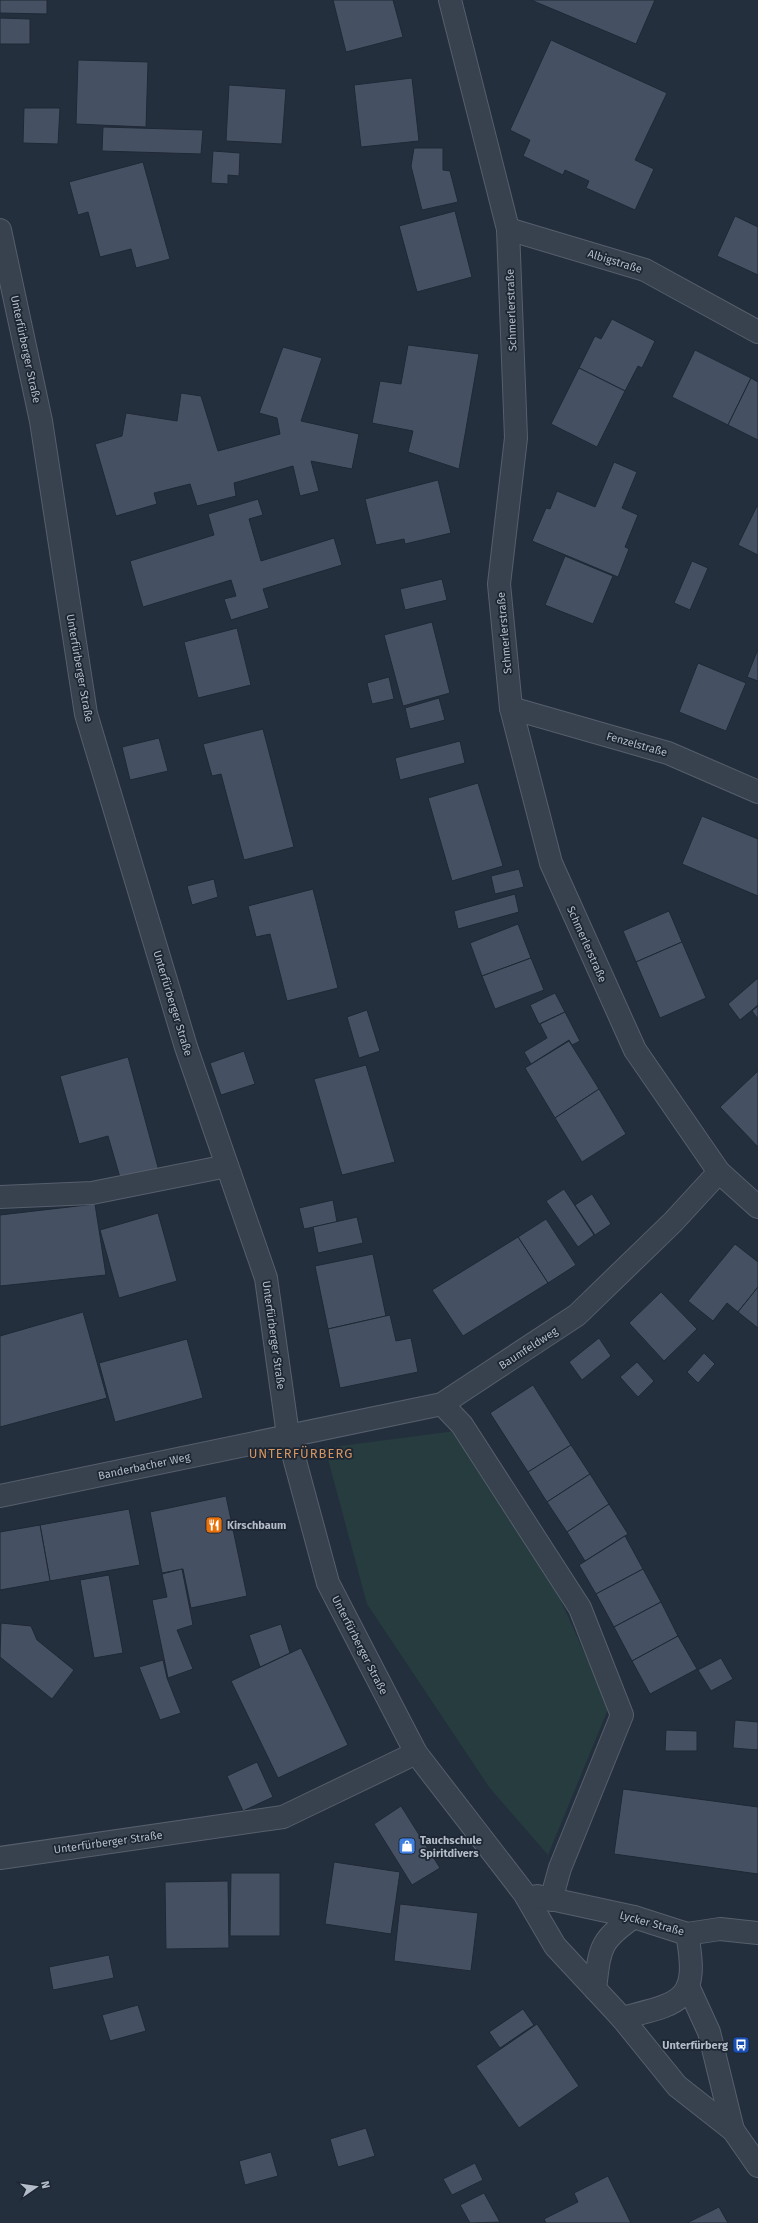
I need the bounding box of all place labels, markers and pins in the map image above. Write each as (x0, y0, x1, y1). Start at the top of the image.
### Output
restaurant icon: Kirschbaum (204, 1515, 224, 1535)
place label: Kirschbaum (227, 1519, 286, 1532)
place label: Tauchschule Spiritdivers (420, 1834, 482, 1860)
shop icon: Tauchschule Spiritdivers (397, 1836, 417, 1856)
bus stop icon: Unterfürberg (731, 2035, 751, 2055)
place label: Unterfürberg (662, 2039, 729, 2052)

